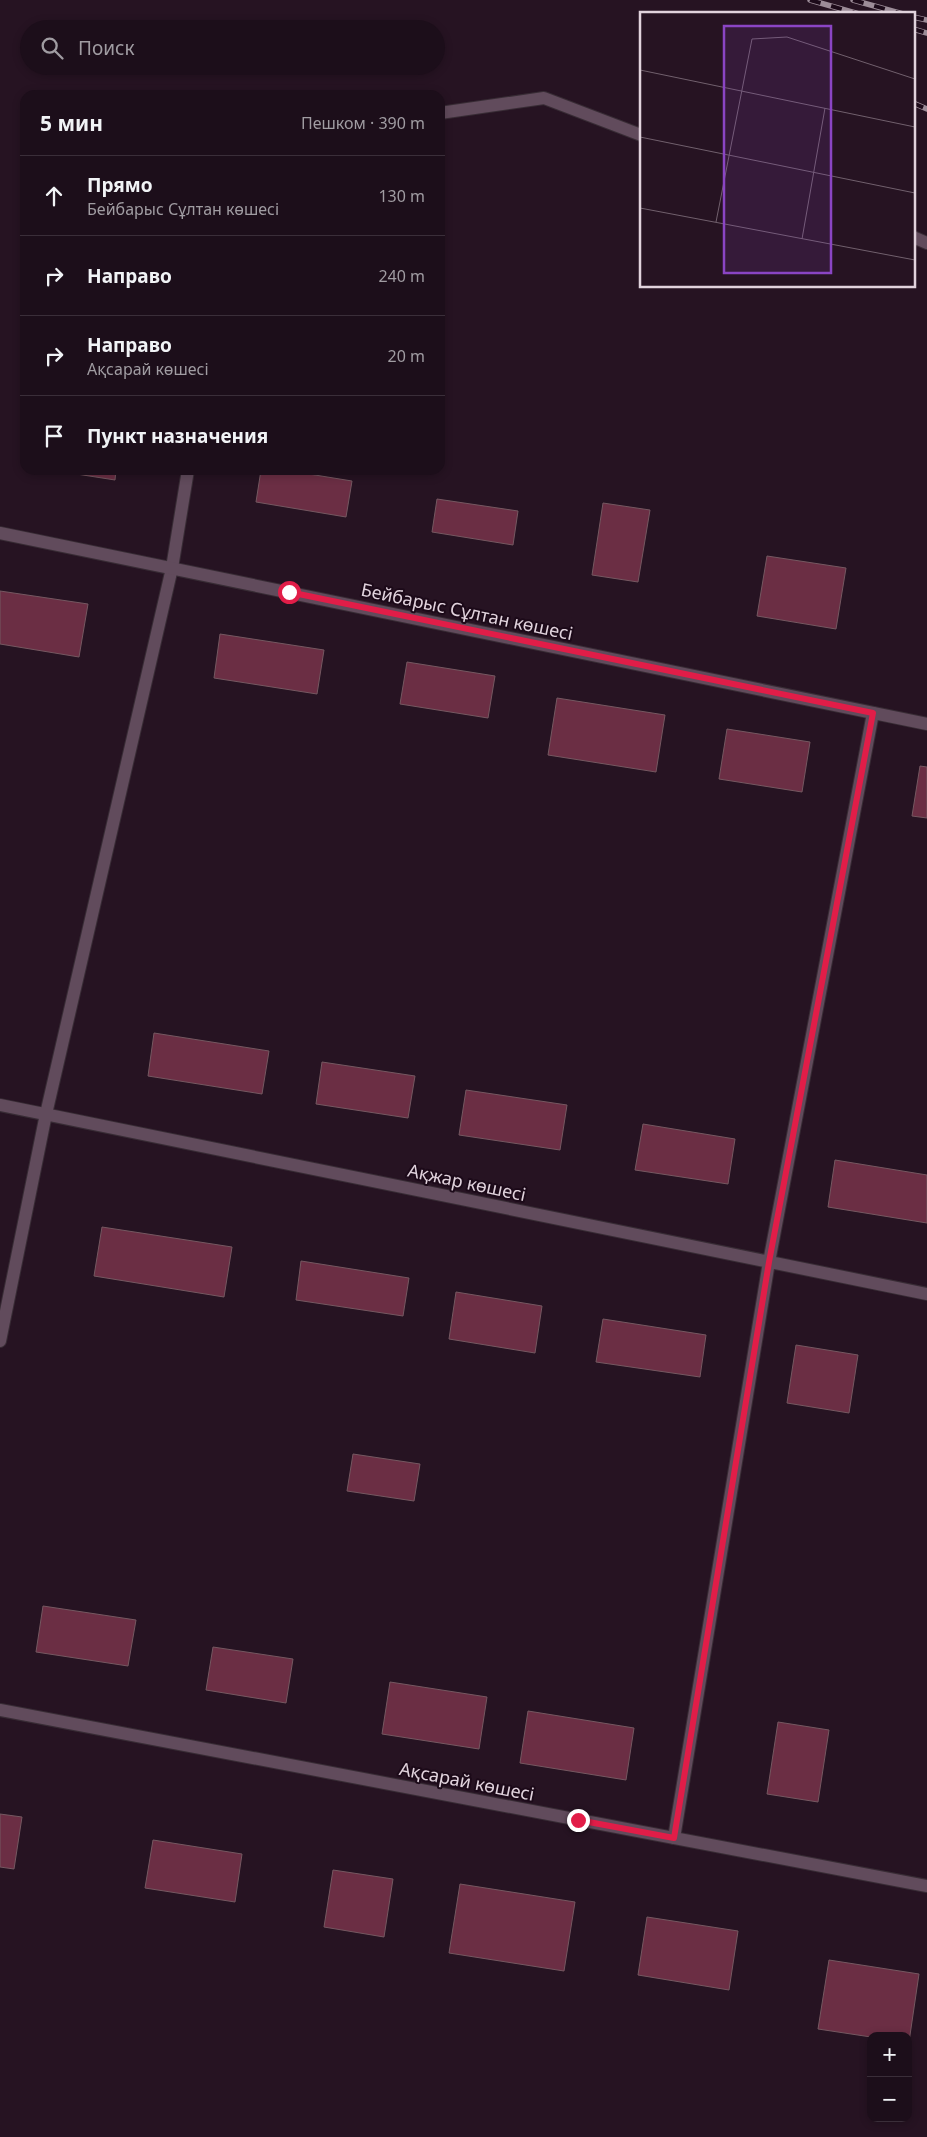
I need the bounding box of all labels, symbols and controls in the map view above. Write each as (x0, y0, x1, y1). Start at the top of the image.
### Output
inset map (640, 12, 914, 288)
search box (20, 20, 445, 75)
icon: search (38, 34, 66, 62)
text: Поиск (78, 35, 134, 61)
text: 5 мин (40, 109, 103, 137)
text: Пешком · 390 m (301, 112, 425, 134)
text: Прямо (87, 172, 153, 198)
icon: ahead (40, 182, 68, 210)
text: 130 m (378, 185, 425, 207)
text: Бейбарыс Сұлтан көшесі (87, 198, 279, 220)
icon: right (40, 262, 68, 290)
text: Направо (87, 263, 172, 289)
text: 240 m (378, 265, 425, 287)
text: Направо (87, 332, 172, 358)
icon: right (40, 342, 68, 370)
text: 20 m (388, 345, 425, 367)
text: Ақсарай көшесі (87, 358, 209, 380)
icon: arrive (40, 422, 68, 450)
text: Пункт назначения (87, 423, 268, 449)
street label: Бейбарыс Сұлтан көшесі (359, 577, 575, 645)
route start (278, 581, 301, 604)
street label: Ақжар көшесі (406, 1158, 528, 1206)
street label: Ақсарай көшесі (398, 1756, 536, 1806)
route end (567, 1809, 590, 1832)
map controls (867, 2032, 912, 2122)
button: + (867, 2032, 912, 2077)
button: − (867, 2077, 912, 2122)

